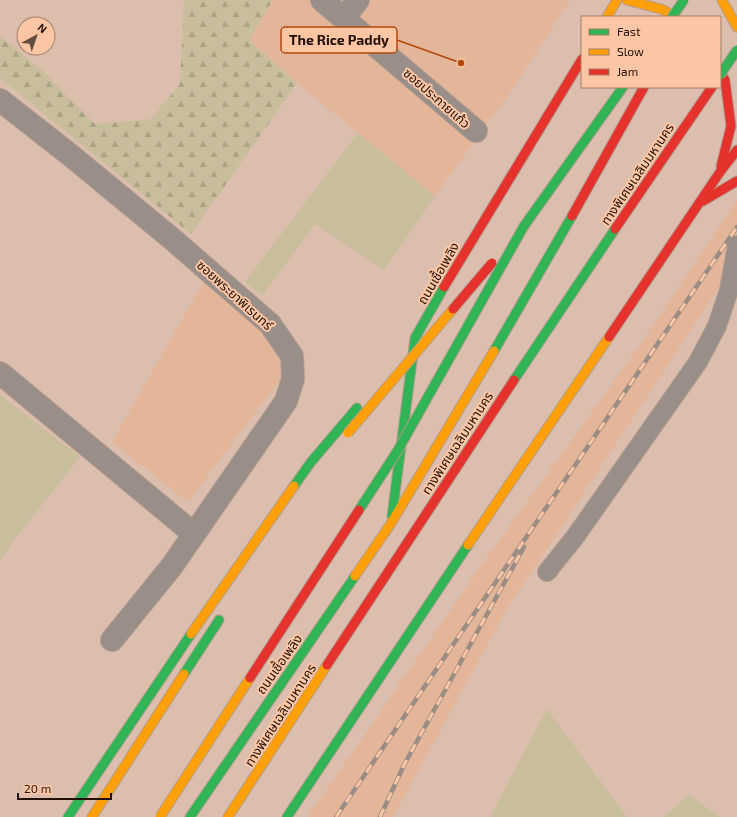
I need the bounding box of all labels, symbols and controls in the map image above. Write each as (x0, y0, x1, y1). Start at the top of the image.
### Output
north arrow (16, 16, 56, 56)
legend (581, 16, 721, 88)
text: N (36, 20, 50, 36)
text: Fast (617, 24, 641, 38)
callout: The Rice Paddy (281, 27, 397, 53)
text: The Rice Paddy (289, 31, 389, 48)
text: Slow (617, 44, 644, 58)
text: Jam (617, 64, 638, 78)
street label: ซอยประกายแก้ว (400, 65, 474, 131)
street label: ทางพิเศษเฉลิมมหานคร (597, 120, 677, 228)
street label: ถนนเชื้อเพลิง (413, 239, 462, 307)
street label: ซอยพระยาพิเรนทร์ (194, 257, 277, 334)
street label: ทางพิเศษเฉลิมมหานคร (418, 389, 496, 497)
street label: ถนนเชื้อเพลิง (252, 631, 305, 697)
street label: ทางพิเศษเฉลิมมหานคร (241, 661, 319, 769)
scale bar (18, 775, 111, 801)
text: 20 m (24, 781, 51, 795)

